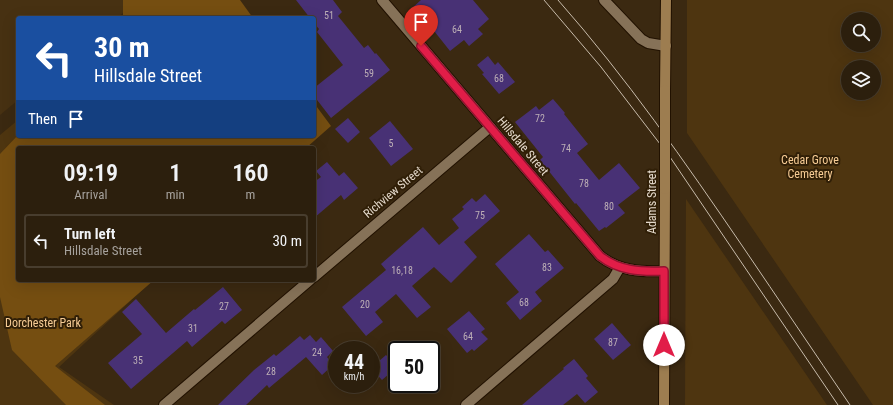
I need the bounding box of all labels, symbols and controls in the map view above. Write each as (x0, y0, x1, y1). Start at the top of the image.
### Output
pin (404, 5, 438, 46)
house number: 51 (324, 10, 334, 21)
icon: arrive (410, 11, 432, 33)
map controls (841, 12, 881, 100)
button: search (841, 12, 881, 52)
house number: 64 (452, 24, 462, 35)
text: 30 m (94, 31, 150, 64)
icon: left (28, 32, 80, 84)
button: layers (841, 60, 881, 100)
text: Hillsdale Street (94, 65, 202, 86)
house number: 59 (364, 68, 374, 79)
house number: 68 (494, 73, 504, 84)
icon: arrive (65, 108, 87, 130)
text: Then (28, 110, 57, 128)
house number: 72 (535, 113, 545, 124)
street label: Hillsdale Street (494, 114, 552, 178)
house number: 5 (389, 138, 394, 149)
house number: 74 (561, 143, 571, 154)
park label: Cedar Grove Cemetery (781, 153, 839, 181)
text: 09:19 (64, 159, 118, 187)
text: 1 (169, 159, 181, 187)
text: 160 (232, 159, 268, 187)
street label: Richview Street (361, 163, 426, 221)
street label: Adams Street (645, 170, 659, 234)
house number: 78 (579, 178, 589, 189)
text: Arrival (74, 187, 107, 202)
text: min (166, 187, 185, 202)
text: m (245, 187, 255, 202)
house number: 80 (604, 201, 614, 212)
house number: 75 (475, 210, 485, 221)
text: Turn left (64, 225, 115, 243)
icon: left (30, 230, 52, 252)
text: 30 m (272, 232, 302, 250)
text: Hillsdale Street (64, 243, 142, 258)
house number: 83 (542, 262, 552, 273)
house number: 16,18 (391, 265, 413, 276)
house number: 68 (519, 297, 529, 308)
house number: 20 (360, 299, 370, 310)
house number: 27 (219, 301, 229, 312)
park label: Dorchester Park (5, 316, 82, 330)
house number: 31 (188, 323, 198, 334)
position arrow (643, 324, 685, 366)
house number: 64 (463, 331, 473, 342)
house number: 87 (608, 337, 618, 348)
speed limit sign: 50 (388, 341, 440, 393)
house number: 24 (312, 347, 322, 358)
text: 44 (344, 350, 364, 374)
house number: 35 (133, 355, 143, 366)
house number: 28 (266, 366, 276, 377)
text: km/h (344, 371, 364, 382)

